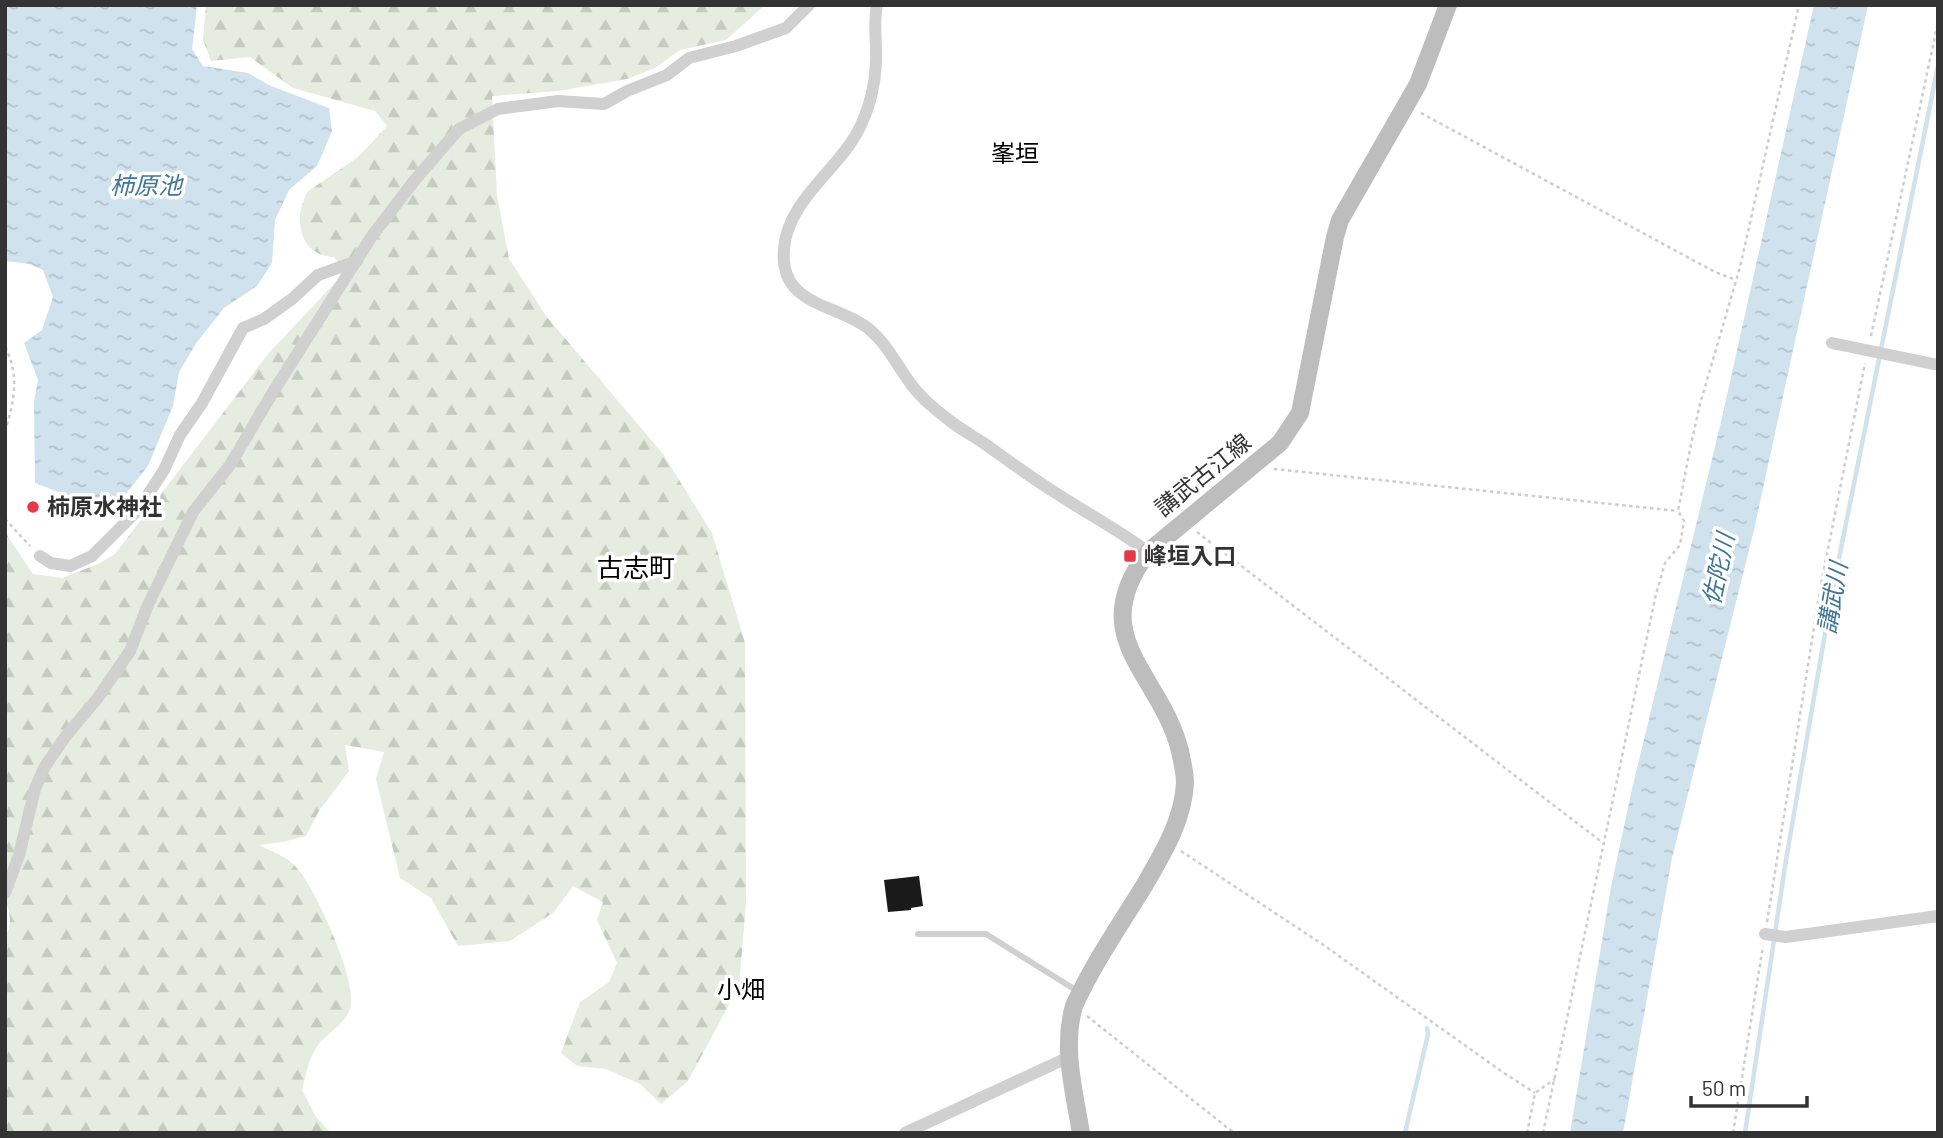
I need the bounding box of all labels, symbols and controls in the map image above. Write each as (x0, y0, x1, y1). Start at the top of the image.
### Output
district label: 峯垣 (991, 138, 1039, 167)
water label: 柿原池 (110, 170, 184, 199)
street label: 講武古江線 (1149, 427, 1256, 521)
place label: 柿原水神社 (47, 492, 162, 520)
marker: 柿原水神社 (25, 499, 41, 515)
water label: 佐陀川 (1696, 528, 1740, 607)
place label: 峰垣入口 (1144, 541, 1236, 569)
marker: 峰垣入口 (1122, 548, 1138, 564)
district label: 古志町 (597, 551, 675, 582)
water label: 講武川 (1811, 557, 1853, 636)
district label: 小畑 (717, 974, 765, 1003)
scale bar (1691, 1064, 1806, 1108)
text: 50 m (1702, 1075, 1746, 1100)

